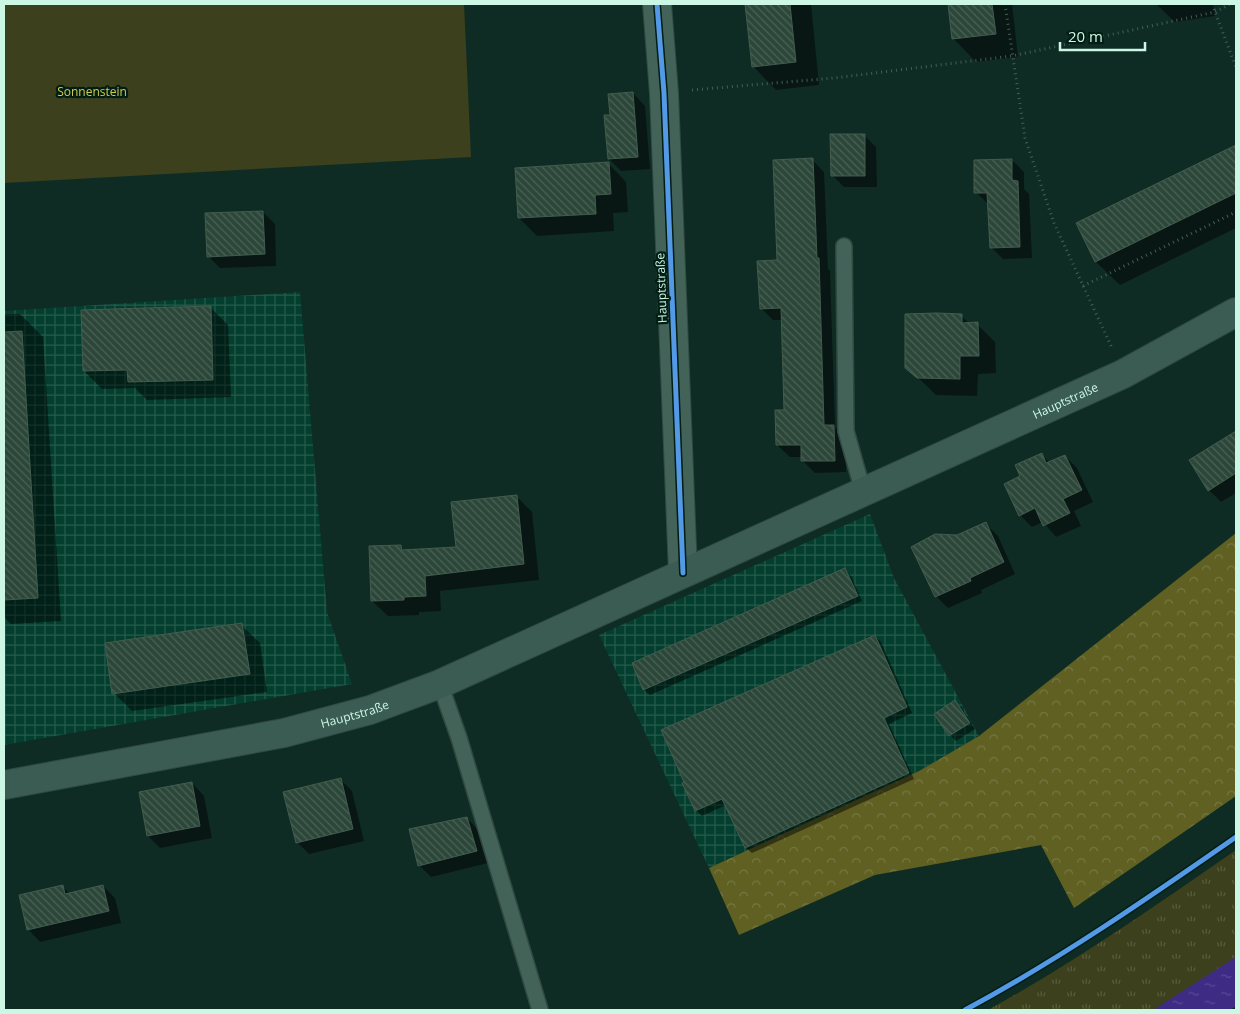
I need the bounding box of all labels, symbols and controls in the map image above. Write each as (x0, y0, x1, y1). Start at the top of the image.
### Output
scale bar (1060, 20, 1145, 52)
text: 20 m (1068, 26, 1103, 46)
park label: Sonnenstein (57, 83, 127, 100)
street label: Hauptstraße (651, 252, 671, 323)
street label: Hauptstraße (1030, 378, 1101, 423)
street label: Hauptstraße (319, 695, 391, 731)

